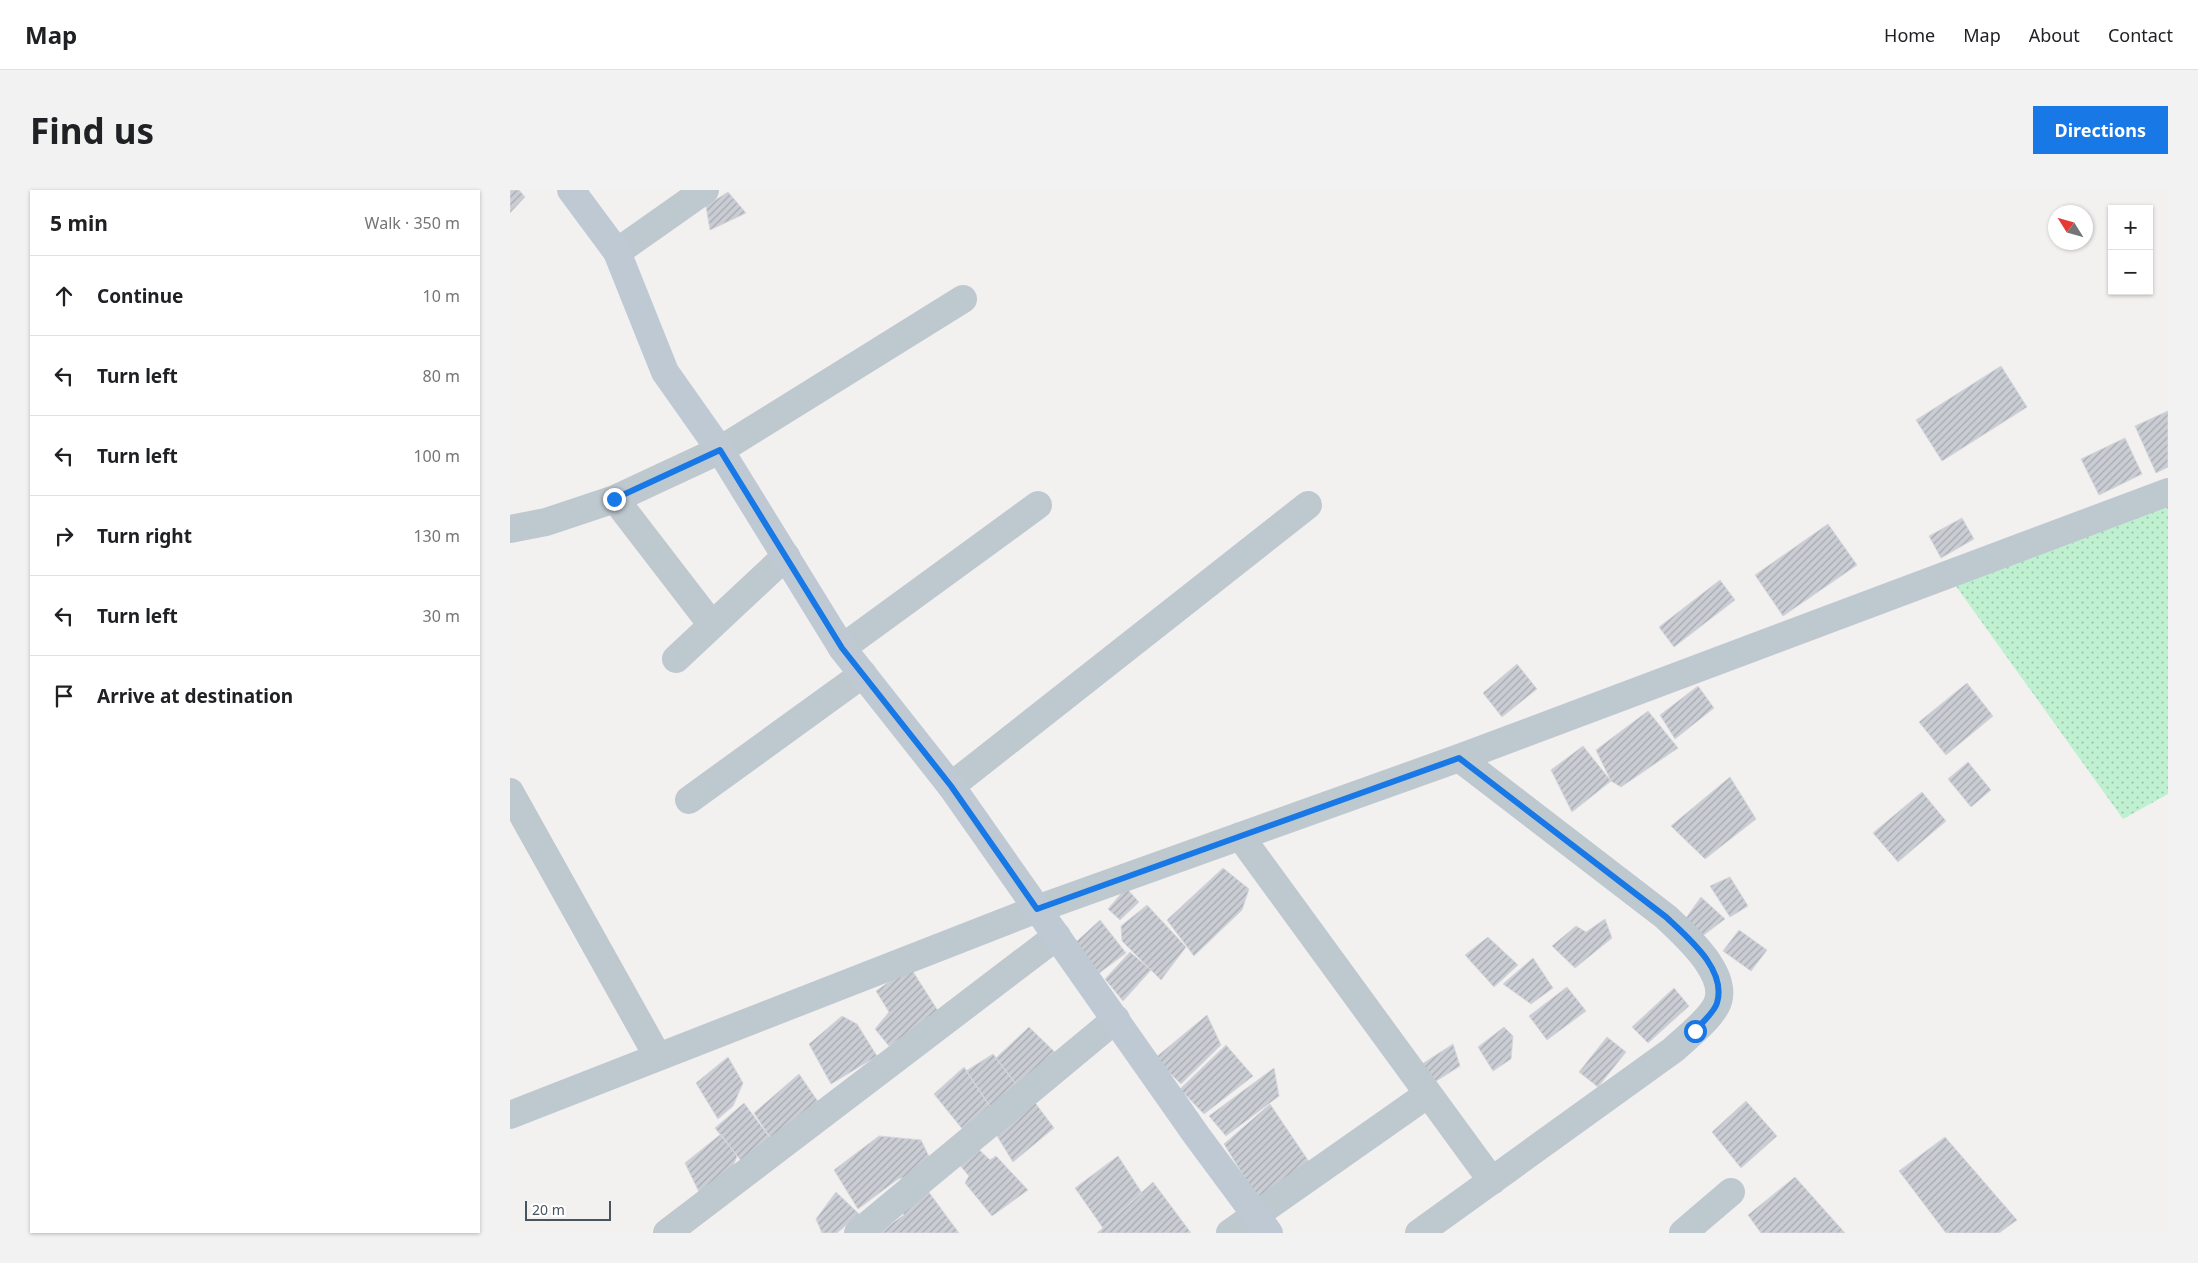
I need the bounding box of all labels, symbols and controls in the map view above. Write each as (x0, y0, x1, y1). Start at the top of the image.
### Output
text: Map (25, 18, 77, 51)
text: Home (1884, 23, 1935, 47)
text: Map (1963, 23, 2001, 47)
text: About (2029, 23, 2080, 47)
text: Contact (2108, 23, 2173, 47)
button: Directions (2033, 106, 2168, 154)
text: Find us (30, 107, 154, 154)
north arrow (2048, 205, 2093, 250)
map controls (2108, 205, 2153, 295)
button: + (2108, 205, 2153, 250)
text: 5 min (50, 209, 108, 237)
text: Walk · 350 m (365, 212, 460, 234)
button: − (2108, 250, 2153, 295)
icon: ahead (50, 282, 78, 310)
text: Continue (97, 283, 183, 309)
text: 10 m (423, 285, 460, 307)
icon: left (50, 362, 78, 390)
text: Turn left (97, 363, 178, 389)
text: 80 m (423, 365, 460, 387)
icon: left (50, 442, 78, 470)
text: Turn left (97, 443, 178, 469)
text: 100 m (413, 445, 460, 467)
route end (603, 488, 626, 511)
icon: right (50, 522, 78, 550)
text: Turn right (97, 523, 192, 549)
text: 130 m (413, 525, 460, 547)
icon: left (50, 602, 78, 630)
text: Turn left (97, 603, 178, 629)
text: 30 m (423, 605, 460, 627)
icon: arrive (50, 682, 78, 710)
text: Arrive at destination (97, 683, 293, 709)
route start (1684, 1020, 1707, 1043)
scale bar (525, 1198, 611, 1221)
text: 20 m (532, 1200, 565, 1219)

